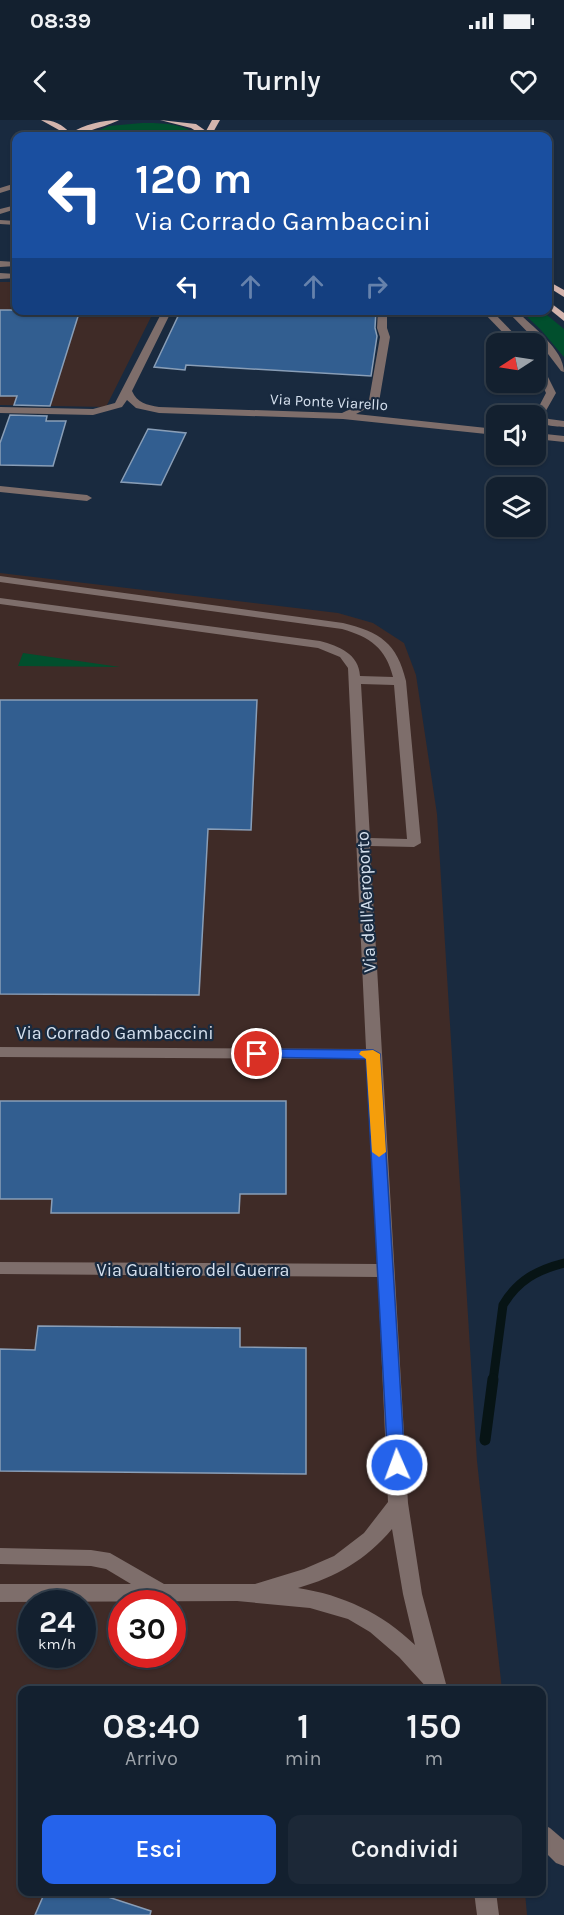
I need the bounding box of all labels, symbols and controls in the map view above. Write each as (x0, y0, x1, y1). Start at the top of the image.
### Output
text: 08:39 (30, 8, 91, 34)
icon: back (24, 65, 57, 98)
text: Turnly (243, 65, 321, 97)
icon: heart (507, 65, 540, 98)
text: 120 m (135, 154, 252, 204)
icon: left (36, 156, 114, 234)
text: Via Corrado Gambaccini (135, 205, 431, 237)
icon: left (171, 270, 204, 303)
icon: ahead (234, 270, 267, 303)
icon: ahead (297, 270, 330, 303)
icon: right (360, 270, 393, 303)
north arrow (486, 333, 546, 393)
map controls (486, 333, 546, 537)
street label: Via Ponte Viarello (270, 390, 388, 414)
button: sound (486, 405, 546, 465)
button: layers (486, 477, 546, 537)
street label: Via dell'Aeroporto (351, 831, 381, 973)
street label: Via Corrado Gambaccini (16, 1022, 214, 1044)
pin (231, 1028, 282, 1079)
icon: arrive (240, 1037, 273, 1070)
street label: Via Gualtiero del Guerra (97, 1259, 290, 1281)
position arrow (365, 1433, 429, 1497)
speed limit sign: 30 (108, 1590, 186, 1668)
text: 24 (39, 1604, 75, 1640)
text: km/h (38, 1635, 76, 1653)
text: 08:40 (102, 1705, 200, 1747)
text: 1 (297, 1705, 309, 1747)
text: 150 (406, 1705, 462, 1747)
text: Arrivo (125, 1747, 178, 1770)
text: min (285, 1747, 322, 1770)
text: m (424, 1747, 443, 1770)
button: Esci (42, 1815, 276, 1884)
button: Condividi (288, 1815, 522, 1884)

